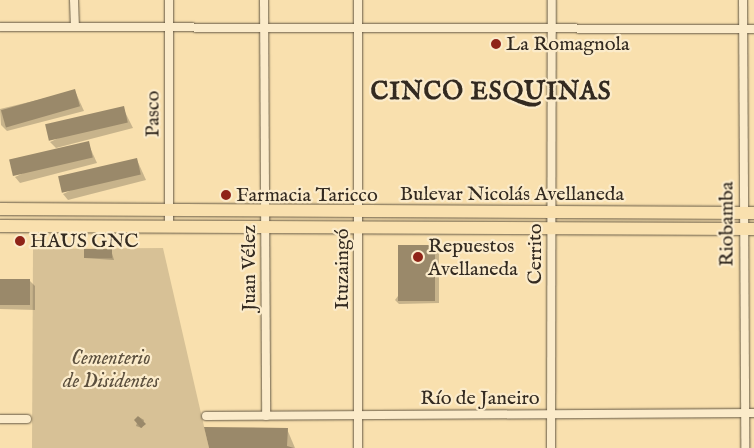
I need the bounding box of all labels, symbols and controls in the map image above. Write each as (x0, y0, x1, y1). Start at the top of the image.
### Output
place label: La Romagnola (506, 32, 630, 56)
marker: La Romagnola (490, 38, 502, 50)
district label: CINCO ESQUINAS (369, 77, 613, 107)
street label: Pasco (141, 91, 165, 137)
street label: Riobamba (715, 181, 739, 267)
street label: Bulevar Nicolás Avellaneda (400, 182, 624, 206)
place label: Farmacia Taricco (236, 183, 378, 207)
marker: Farmacia Taricco (220, 189, 232, 201)
street label: Cerrito (523, 223, 547, 285)
street label: Juan Vélez (237, 225, 261, 311)
street label: Ituzaingó (330, 228, 354, 310)
place label: HAUS GNC (30, 229, 139, 253)
place label: Repuestos Avellaneda (428, 234, 518, 281)
marker: HAUS GNC (14, 235, 26, 247)
marker: Repuestos Avellaneda (412, 251, 424, 263)
park label: Cementerio de Disidentes (63, 346, 159, 393)
street label: Río de Janeiro (420, 386, 540, 410)

